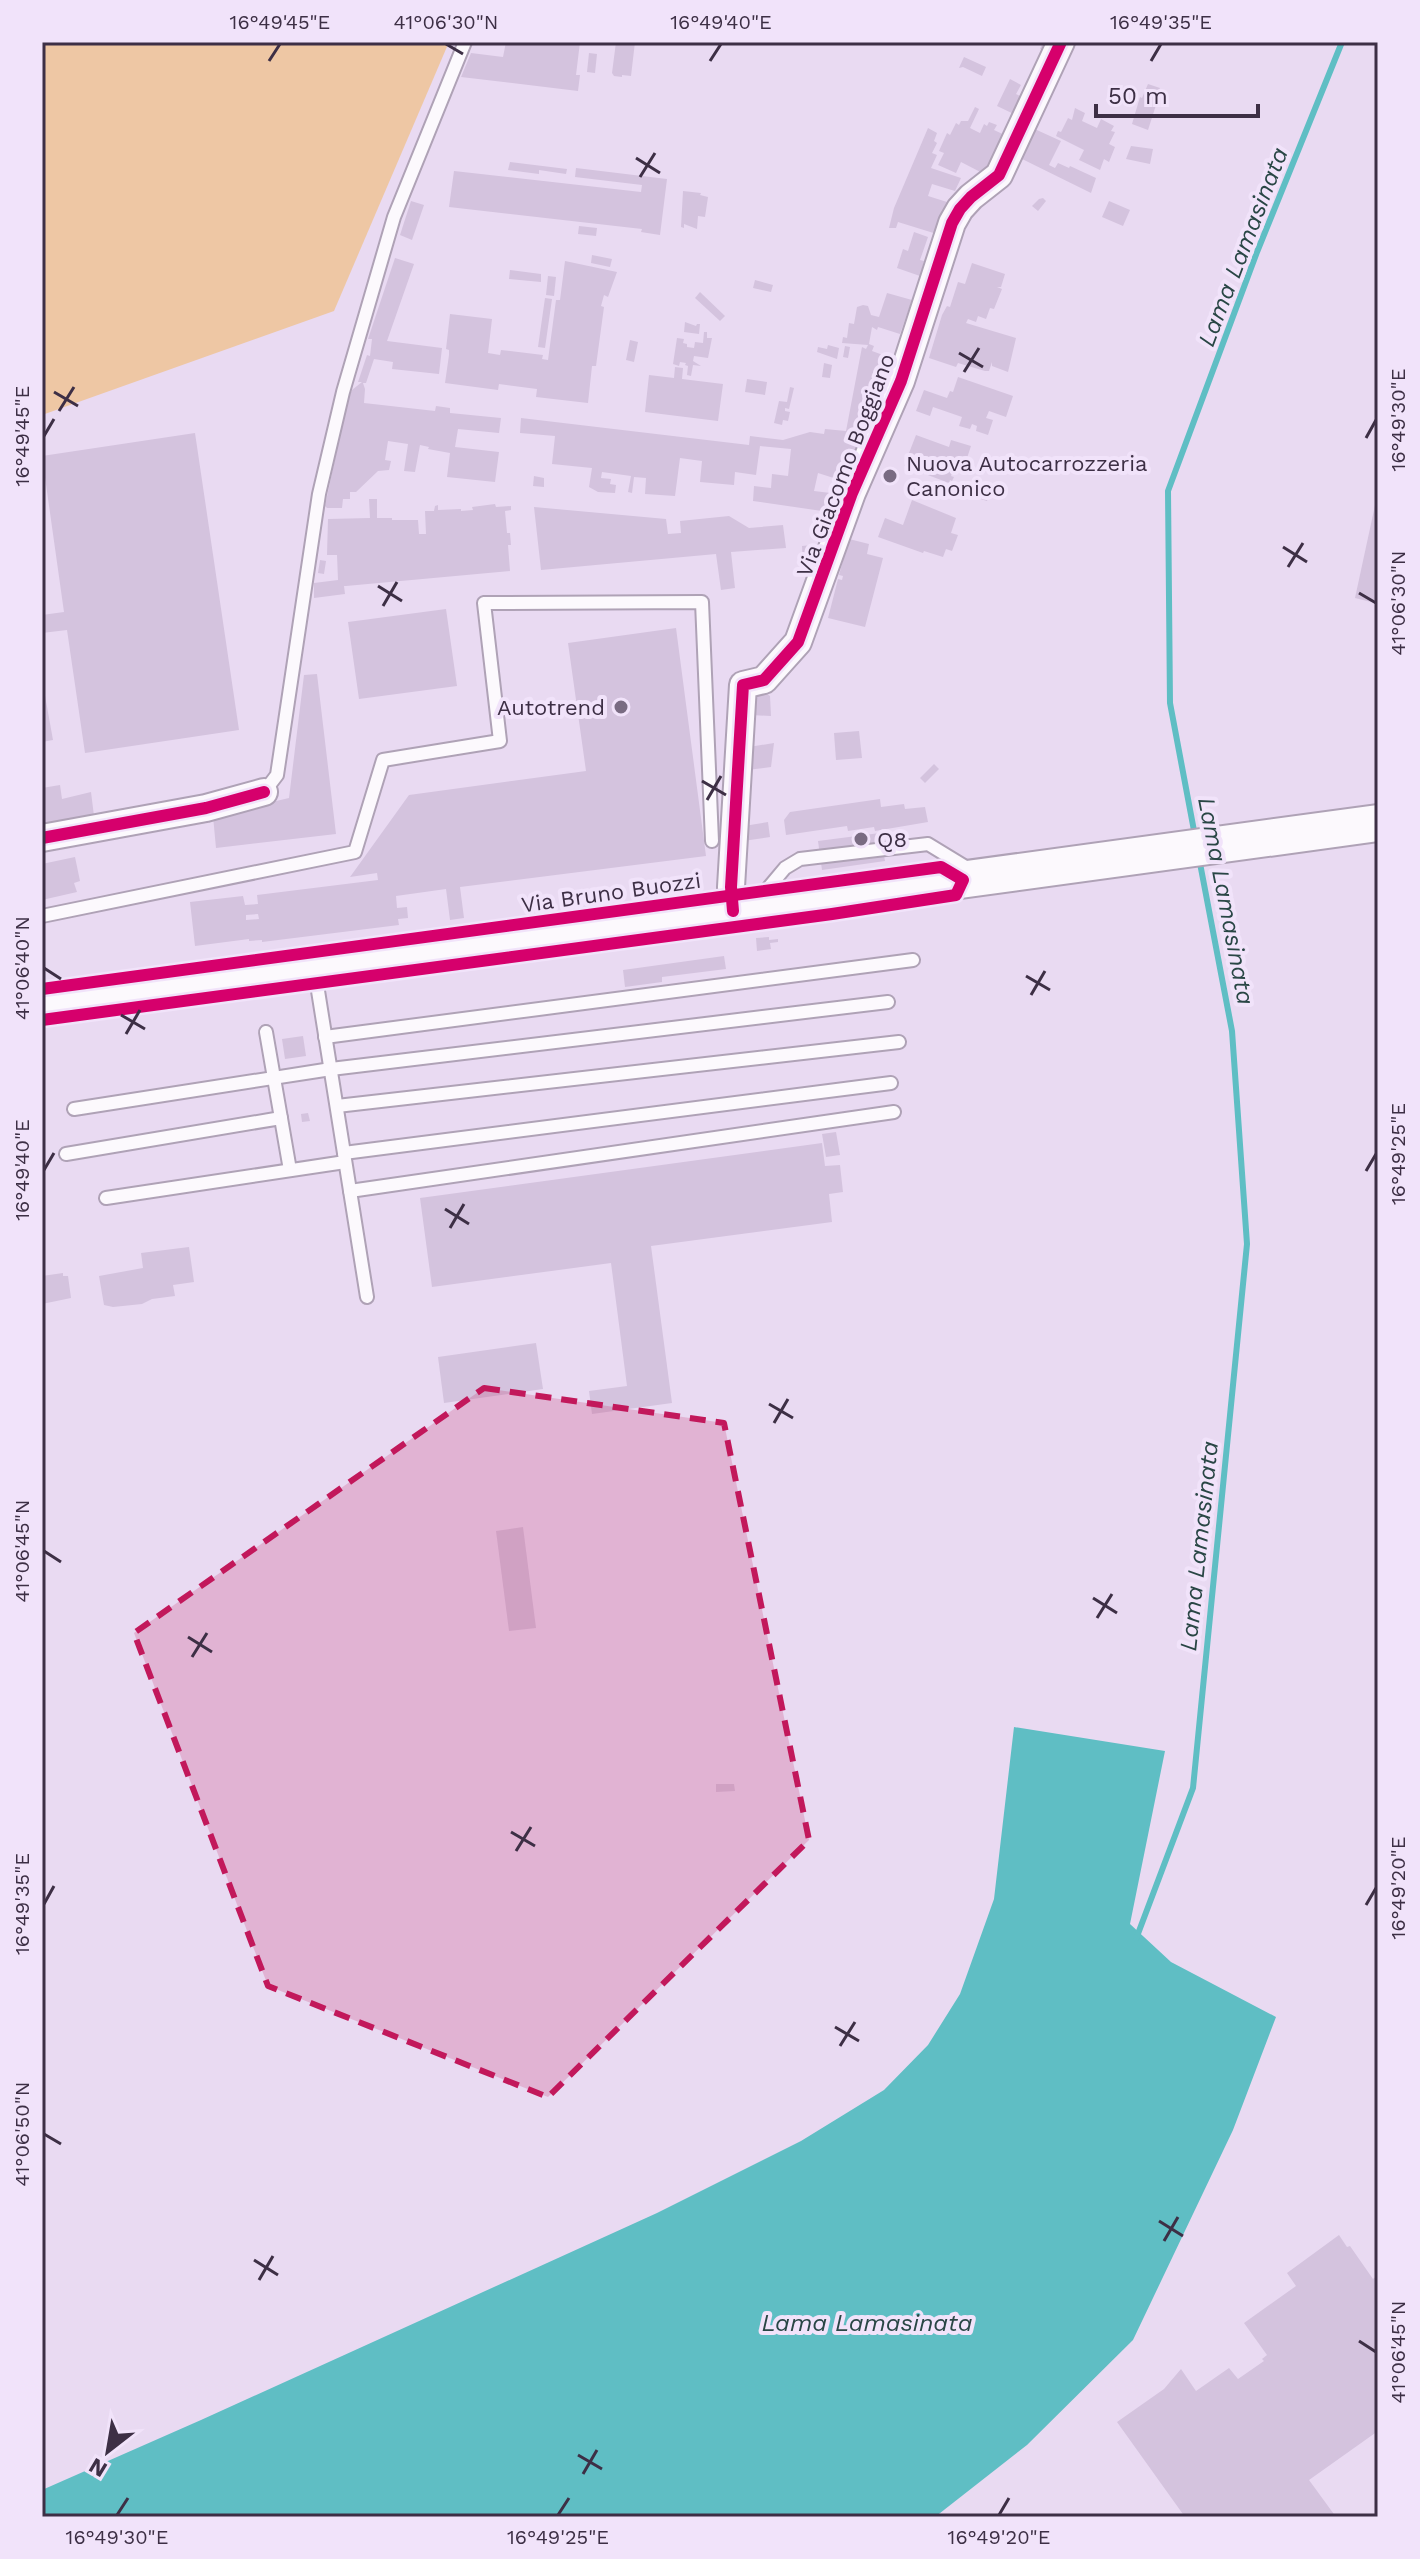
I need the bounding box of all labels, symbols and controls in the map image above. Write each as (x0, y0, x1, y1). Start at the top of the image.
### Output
text: 16°49'45"E (230, 10, 330, 34)
text: 41°06'30"N (393, 10, 499, 34)
text: 16°49'40"E (670, 10, 772, 34)
text: 16°49'35"E (1110, 10, 1212, 34)
scale bar (1096, 68, 1258, 118)
text: 50 m (1108, 82, 1168, 110)
water label: Lama Lamasinata (1192, 143, 1294, 350)
street label: Via Giacomo Boggiano (791, 350, 900, 580)
text: 16°49'30"E (1386, 369, 1410, 471)
text: 16°49'45"E (10, 386, 34, 486)
place label: Nuova Autocarrozzeria Canonico (906, 451, 1147, 501)
marker: Nuova Autocarrozzeria Canonico (881, 467, 899, 485)
text: 41°06'30"N (1386, 550, 1410, 656)
place label: Autotrend (497, 695, 605, 720)
marker: Autotrend (612, 698, 630, 716)
water label: Lama Lamasinata (1192, 795, 1260, 1007)
place label: Q8 (877, 827, 907, 852)
marker: Q8 (852, 830, 870, 848)
street label: Via Bruno Buozzi (520, 868, 702, 917)
text: 41°06'40"N (10, 916, 34, 1020)
text: 16°49'25"E (1386, 1103, 1410, 1205)
text: 16°49'40"E (10, 1119, 34, 1221)
water label: Lama Lamasinata (1174, 1439, 1224, 1652)
text: 41°06'45"N (10, 1500, 34, 1602)
text: 16°49'20"E (1386, 1837, 1410, 1939)
text: 16°49'35"E (10, 1853, 34, 1955)
text: 41°06'50"N (10, 2082, 34, 2187)
text: 41°06'45"N (1386, 2301, 1410, 2403)
water label: Lama Lamasinata (762, 2309, 973, 2337)
north arrow (68, 2411, 148, 2491)
text: N (85, 2453, 111, 2483)
text: 16°49'30"E (66, 2525, 168, 2549)
text: 16°49'25"E (507, 2525, 609, 2549)
text: 16°49'20"E (948, 2525, 1050, 2549)

